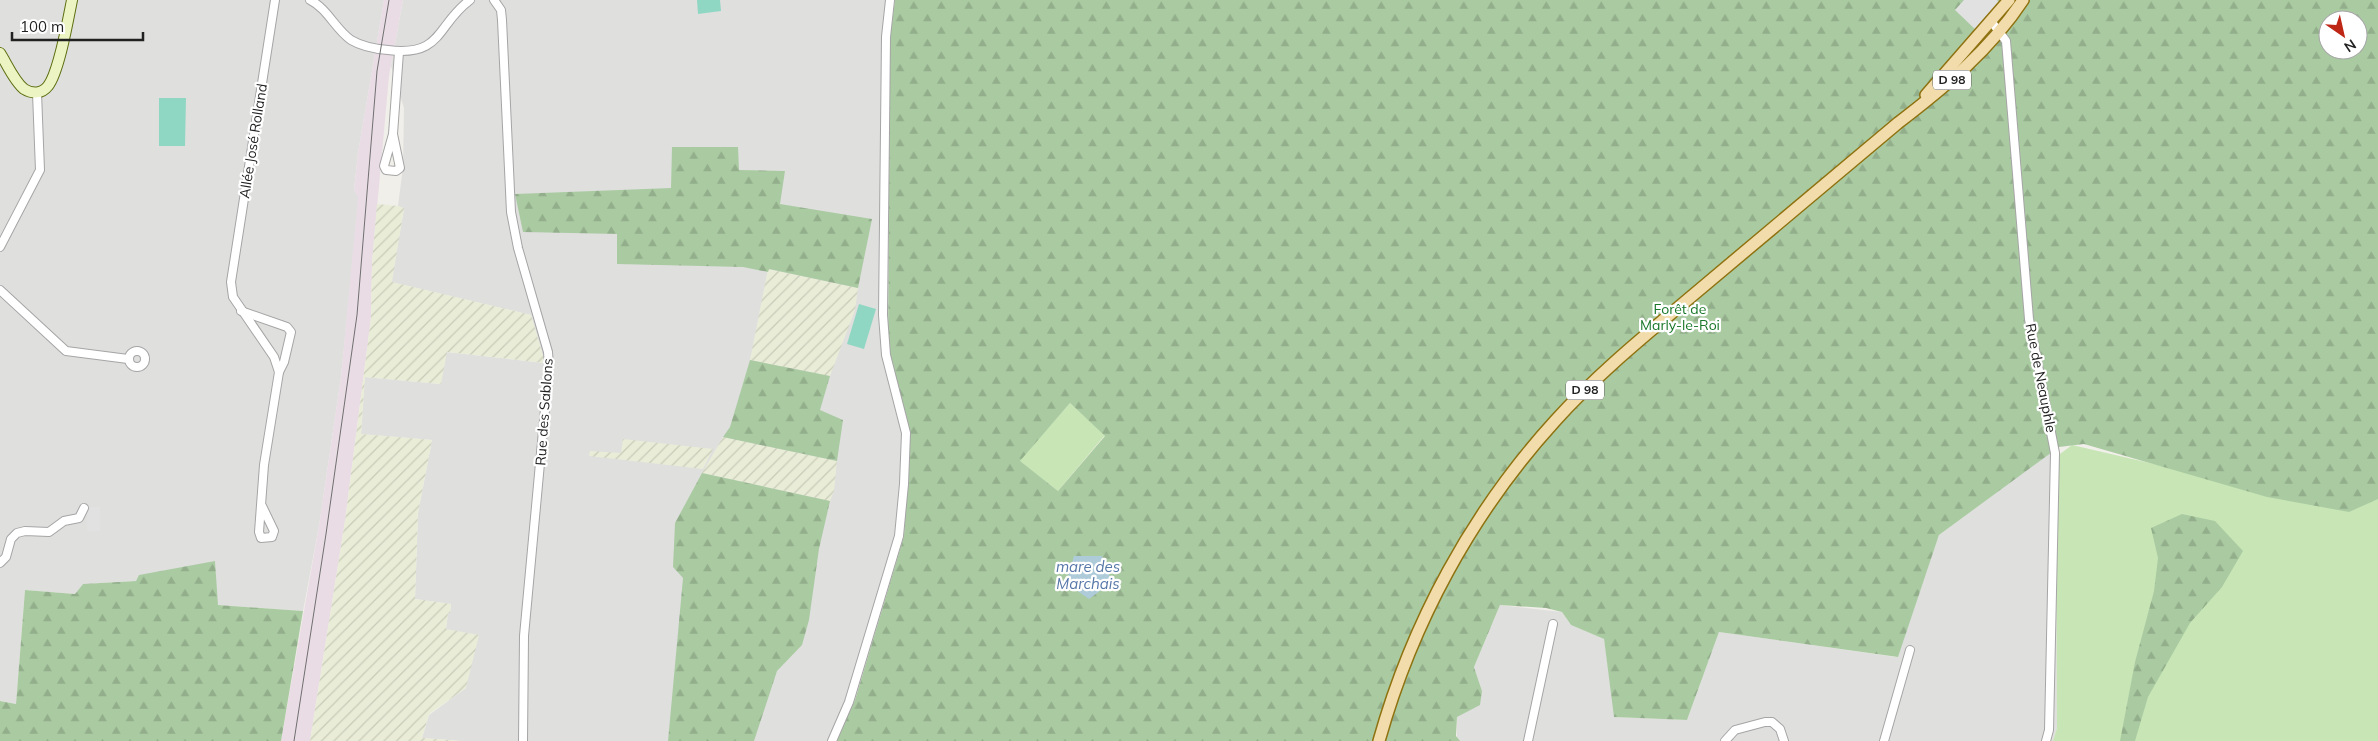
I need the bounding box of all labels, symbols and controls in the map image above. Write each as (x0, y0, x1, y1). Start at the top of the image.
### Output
scale bar (12, 10, 144, 42)
north arrow (2318, 10, 2368, 60)
text: 100 m (20, 17, 64, 36)
text: N (2341, 35, 2360, 56)
road number: D 98 (1933, 70, 1971, 90)
street label: Allée José Rolland (235, 82, 271, 200)
park label: Forêt de Marly-le-Roi (1640, 300, 1720, 334)
street label: Rue de Neauphle (2022, 322, 2060, 434)
street label: Rue des Sablons (531, 358, 557, 466)
road number: D 98 (1566, 380, 1604, 400)
water label: mare des Marchais (1056, 557, 1120, 593)

